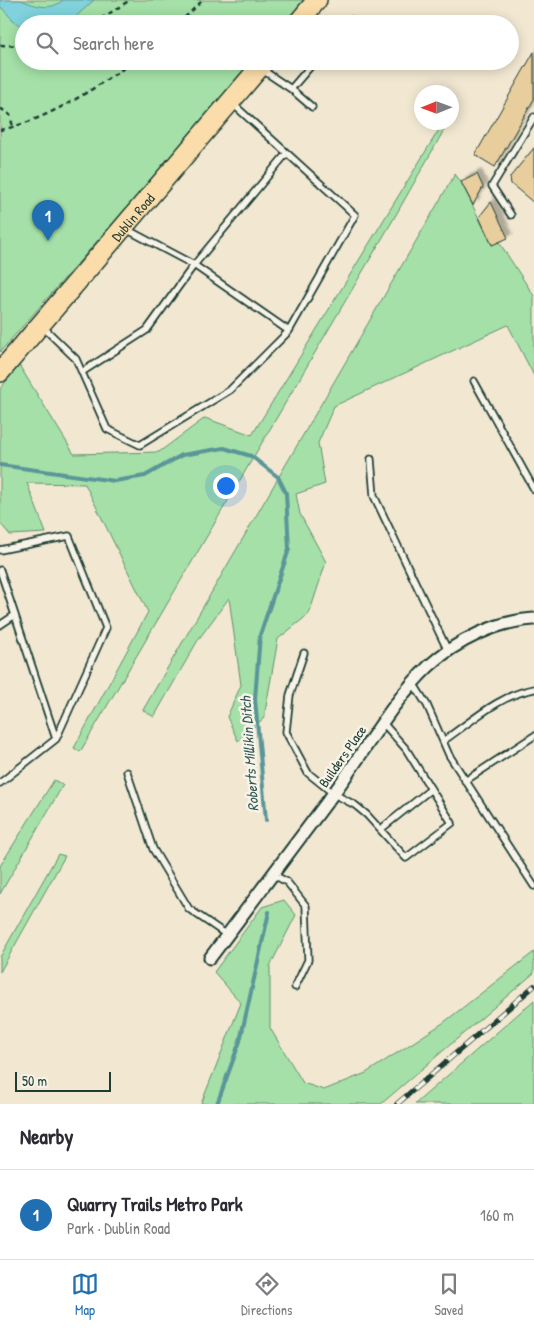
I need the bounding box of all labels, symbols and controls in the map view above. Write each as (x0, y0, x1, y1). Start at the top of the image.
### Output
search box (15, 15, 519, 70)
icon: search (33, 29, 61, 57)
text: Search here (73, 30, 154, 56)
north arrow (414, 85, 459, 130)
street label: Dublin Road (106, 188, 159, 245)
pin: 1 (32, 200, 64, 241)
your location (213, 473, 239, 499)
water label: Roberts Millikin Ditch (234, 694, 263, 812)
street label: Builders Place (314, 721, 371, 791)
scale bar (15, 1069, 111, 1092)
text: 50 m (22, 1071, 47, 1090)
text: Nearby (20, 1122, 73, 1151)
text: Quarry Trails Metro Park (67, 1191, 243, 1217)
text: 1 (33, 1204, 39, 1226)
text: 160 m (480, 1204, 514, 1226)
text: Park · Dublin Road (67, 1217, 170, 1239)
tab: Map (71, 1270, 99, 1319)
tab: Directions (241, 1270, 292, 1319)
tab: Saved (434, 1270, 463, 1319)

